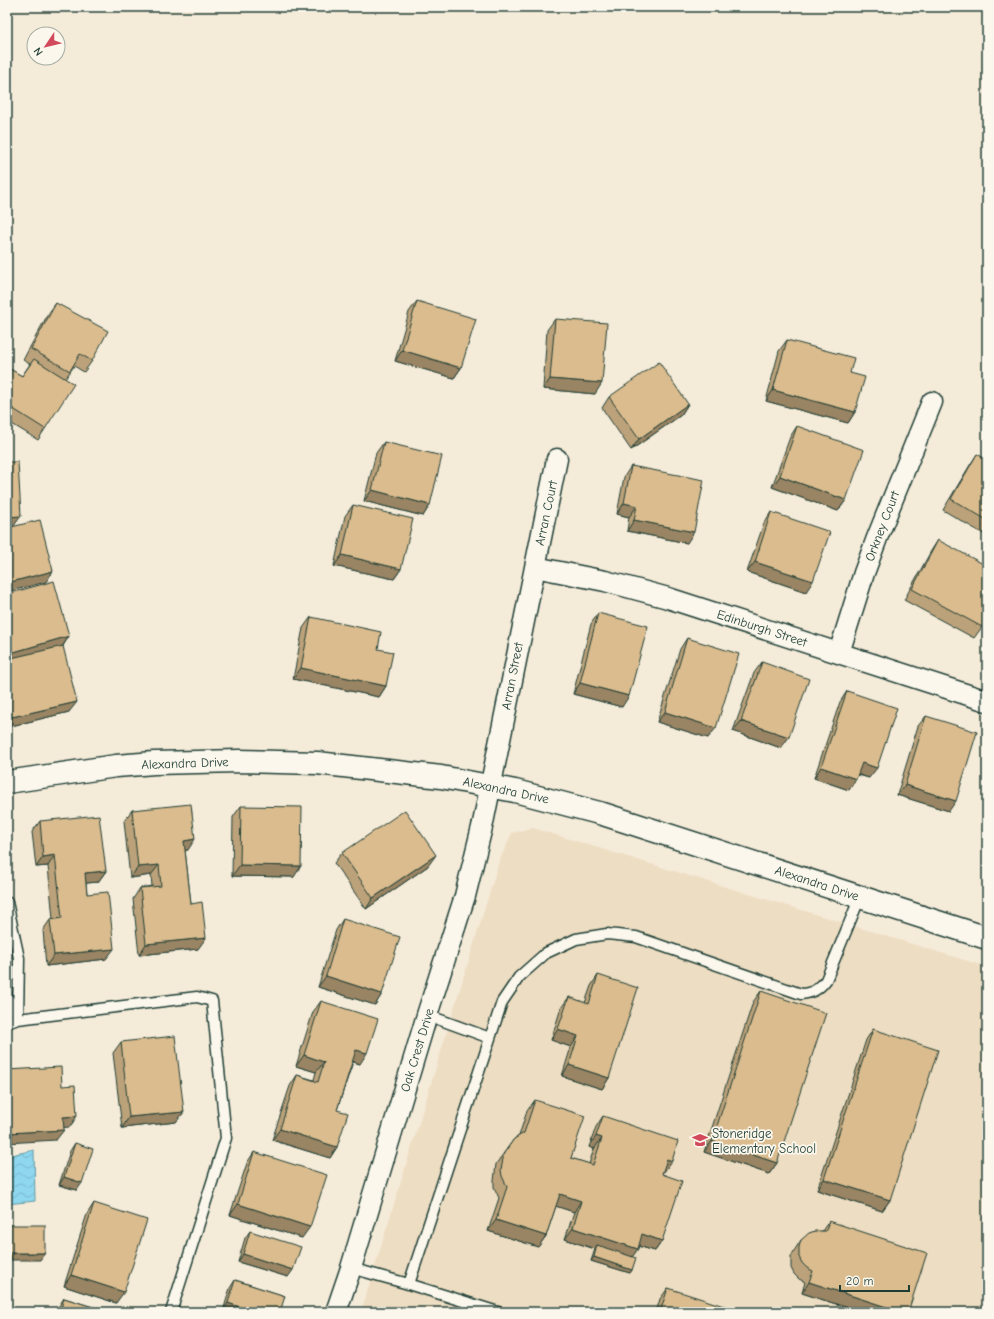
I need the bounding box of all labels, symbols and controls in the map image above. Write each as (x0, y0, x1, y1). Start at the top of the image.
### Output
north arrow (26, 26, 66, 66)
text: N (31, 45, 46, 58)
street label: Arran Court (532, 478, 560, 547)
street label: Orkney Court (862, 488, 903, 563)
street label: Edinburgh Street (715, 606, 810, 650)
street label: Arran Street (498, 640, 526, 711)
street label: Alexandra Drive (141, 754, 229, 772)
street label: Alexandra Drive (462, 774, 551, 807)
street label: Alexandra Drive (773, 862, 861, 904)
street label: Oak Crest Drive (397, 1006, 437, 1094)
place label: Stoneridge Elementary School (712, 1126, 816, 1156)
school or university icon: Stoneridge Elementary School (691, 1131, 709, 1149)
scale bar (840, 1267, 909, 1293)
text: 20 m (846, 1274, 874, 1288)

